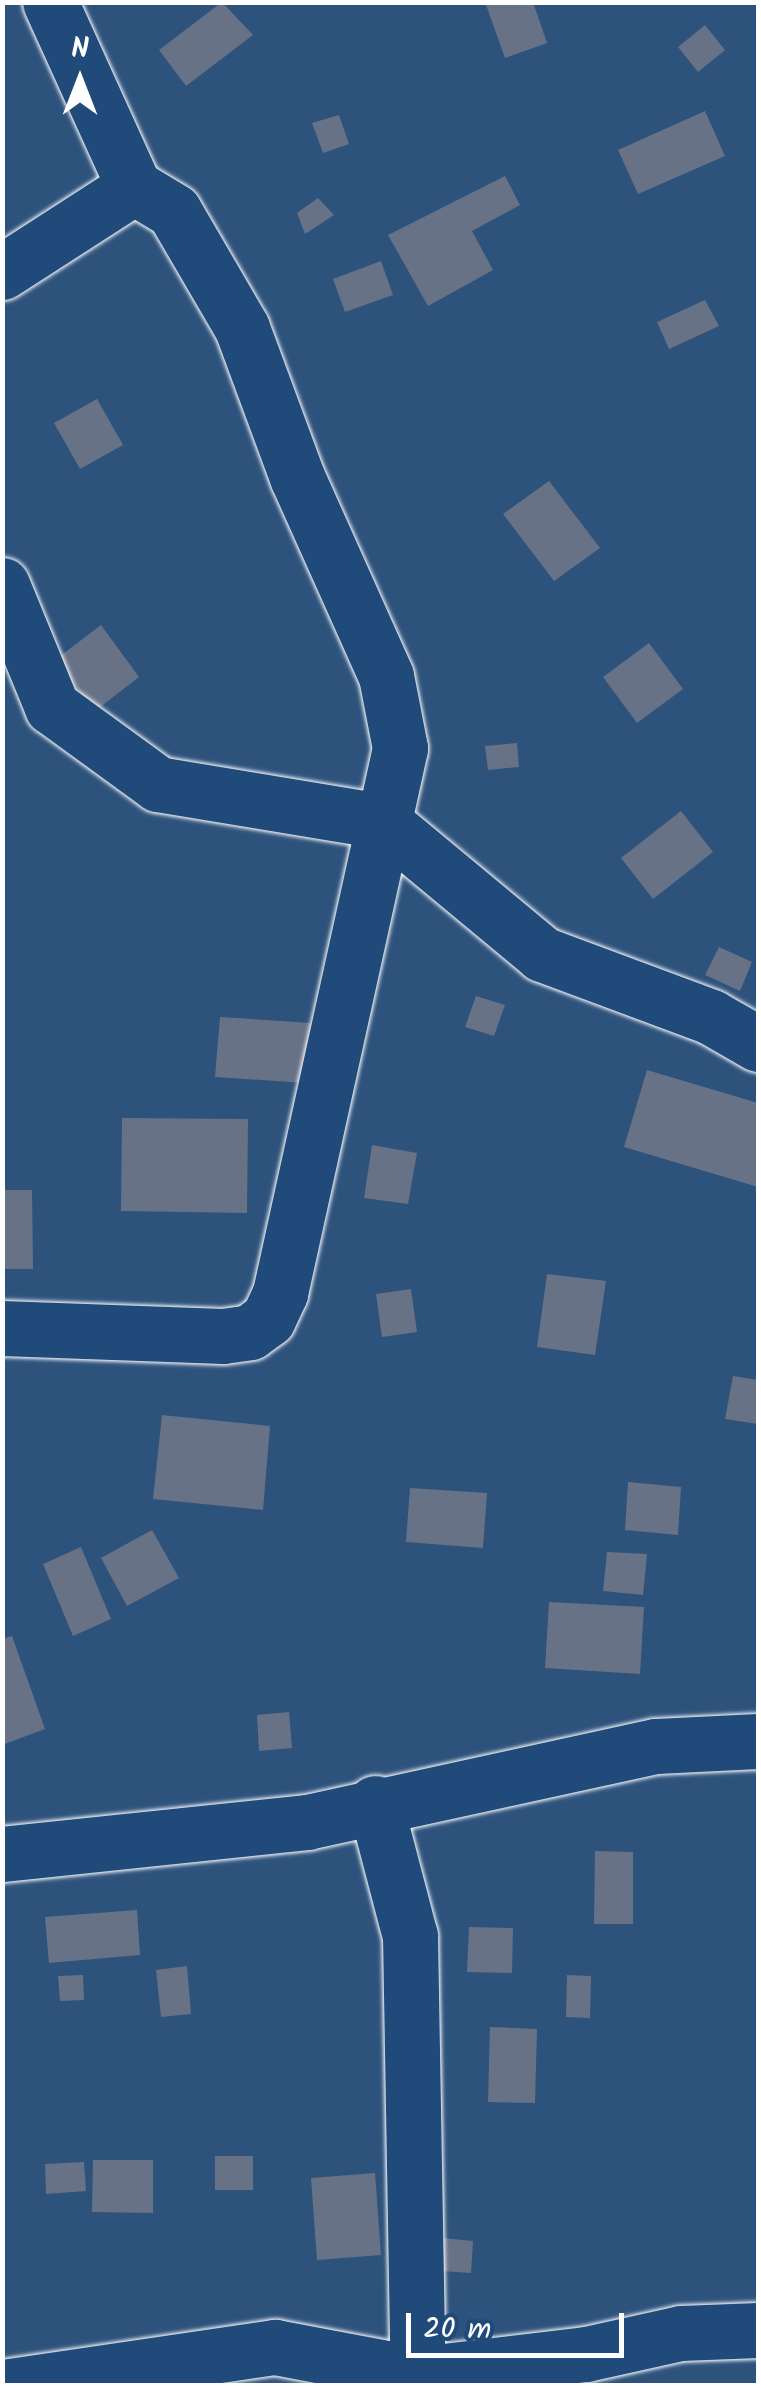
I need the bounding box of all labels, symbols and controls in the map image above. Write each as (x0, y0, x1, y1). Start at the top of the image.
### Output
text: N (71, 27, 89, 72)
north arrow (30, 30, 130, 130)
scale bar (411, 2293, 628, 2355)
text: 20 m (423, 2306, 491, 2354)

